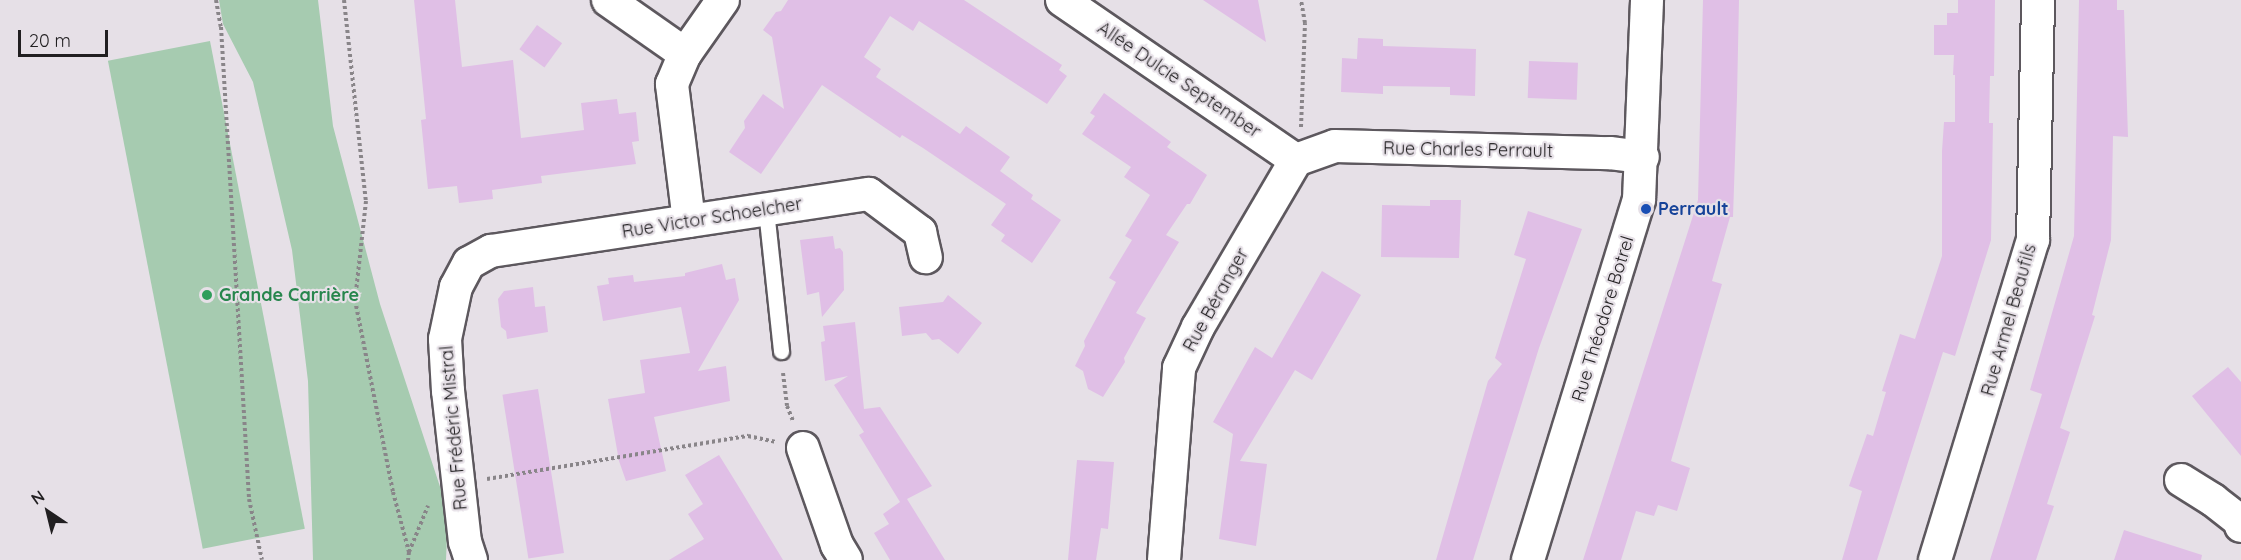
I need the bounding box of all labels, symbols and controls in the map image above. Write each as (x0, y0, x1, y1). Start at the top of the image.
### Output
street label: Allée Dulcie September (1093, 17, 1265, 143)
scale bar (21, 18, 111, 56)
text: 20 m (29, 29, 71, 52)
street label: Rue Charles Perrault (1383, 138, 1553, 162)
street label: Rue Victor Schoelcher (620, 193, 804, 243)
place label: Perrault (1658, 198, 1729, 220)
marker: Perrault (1639, 202, 1653, 216)
street label: Rue Théodore Botrel (1567, 233, 1639, 405)
street label: Rue Armel Beaufils (1977, 241, 2041, 399)
street label: Rue Béranger (1179, 244, 1253, 356)
place label: Grande Carrière (219, 284, 359, 306)
marker: Grande Carrière (200, 288, 214, 302)
street label: Rue Frédéric Mistral (436, 345, 472, 511)
north arrow (18, 482, 78, 542)
text: N (27, 486, 48, 509)

